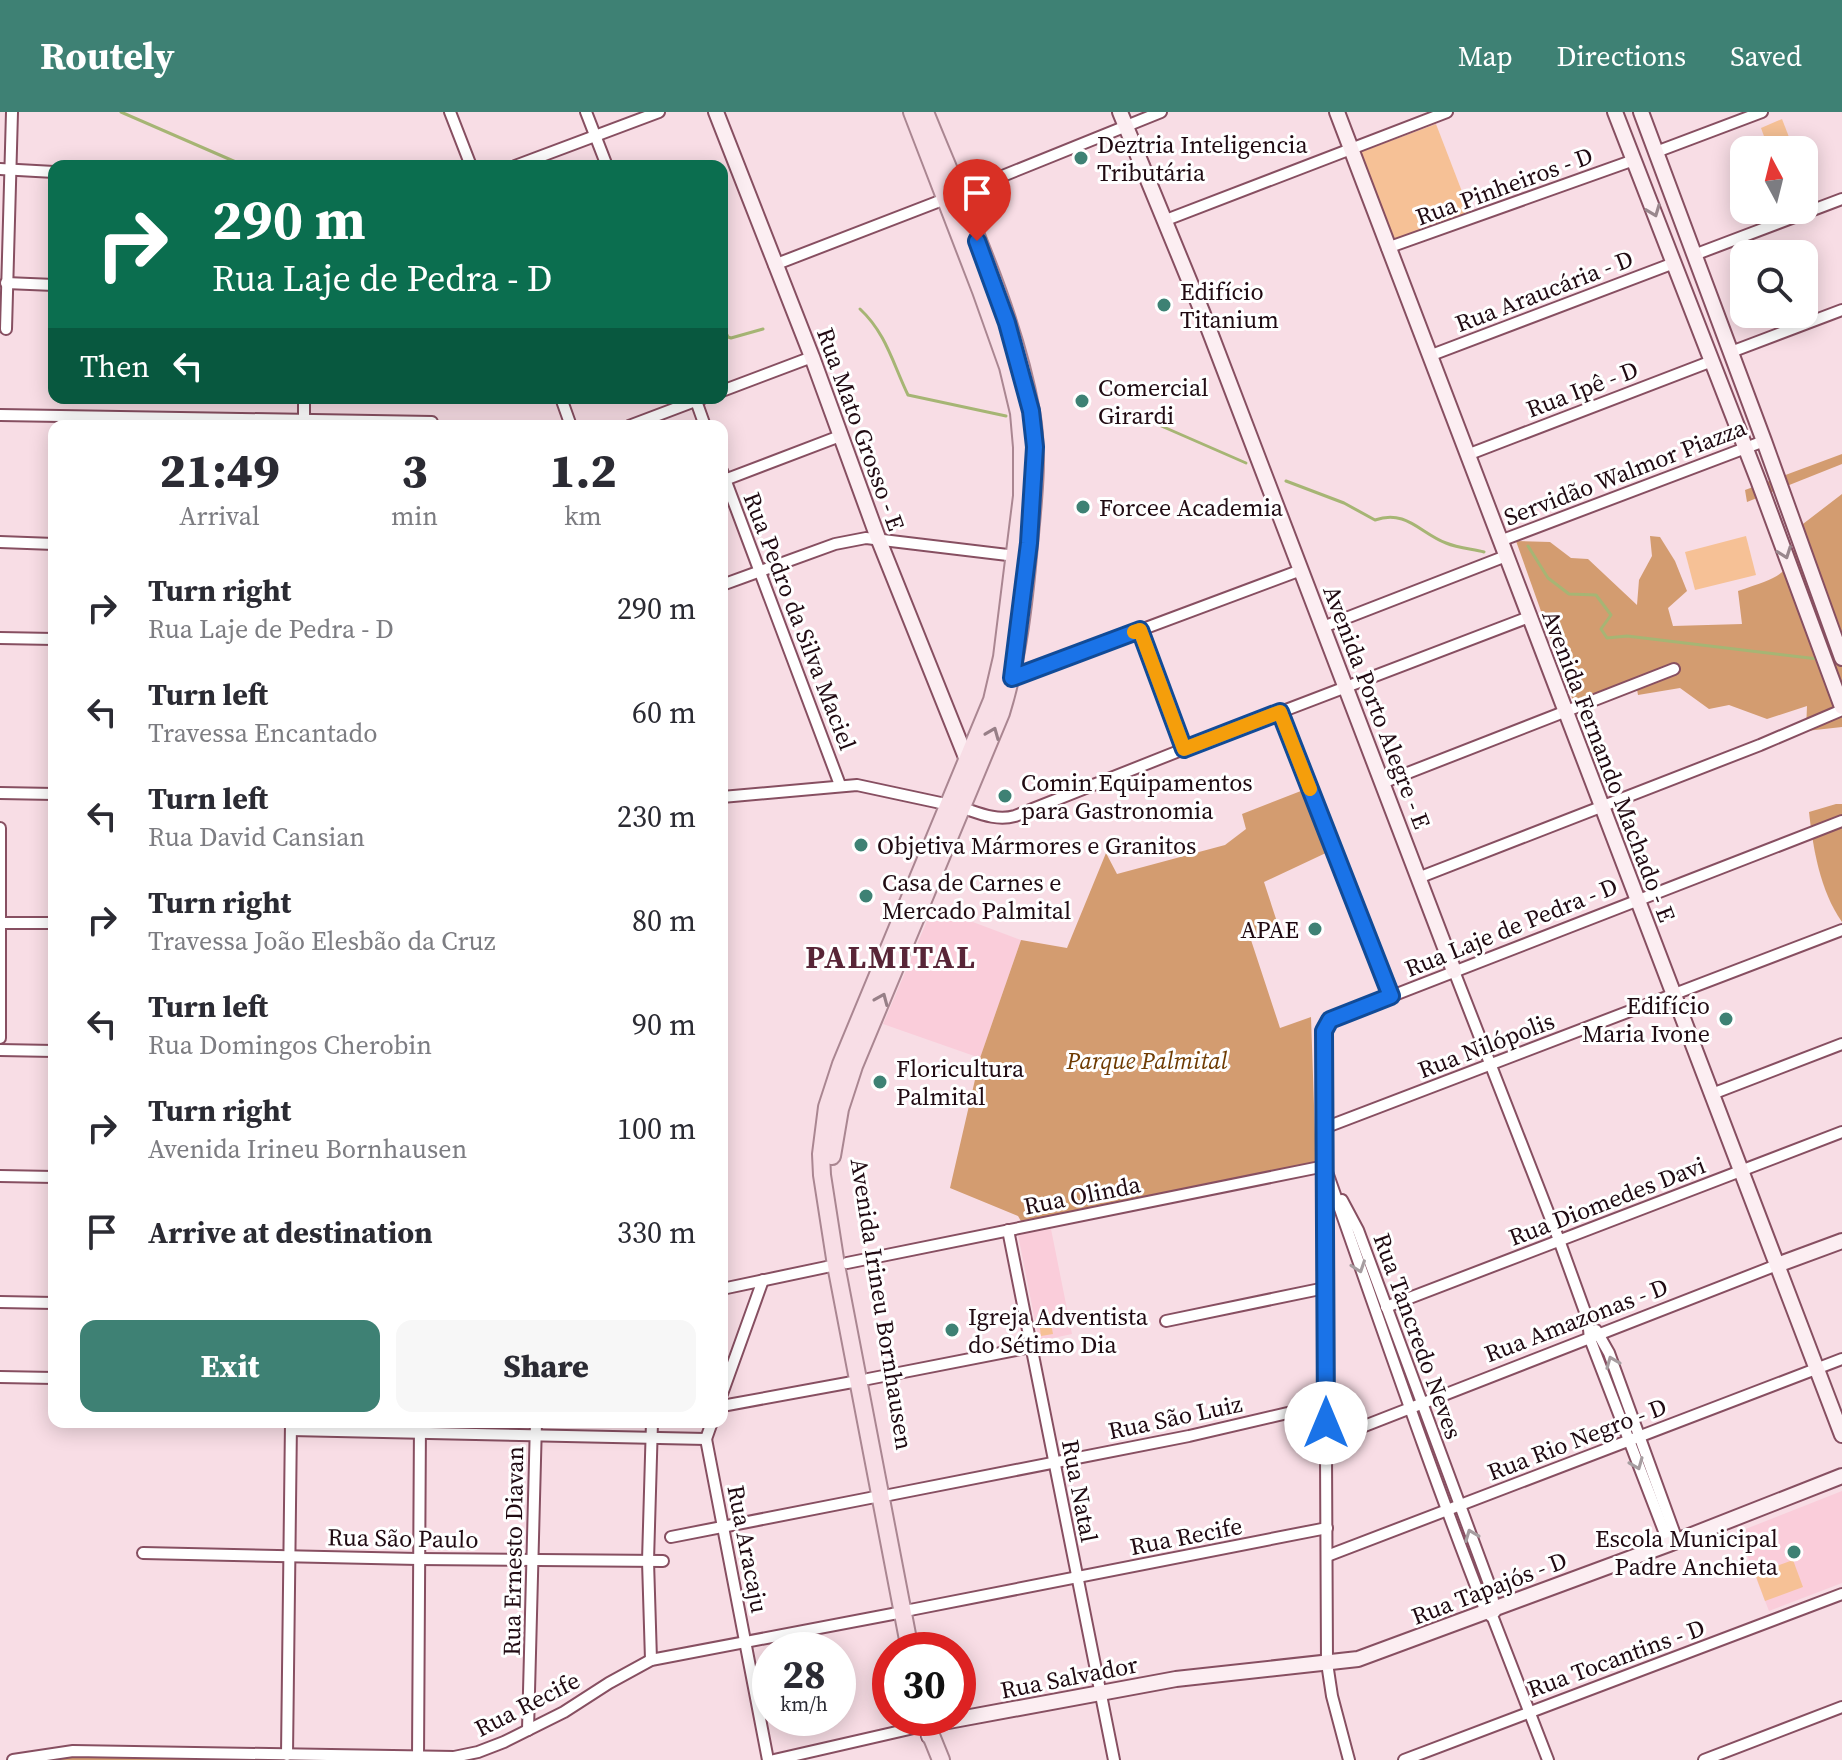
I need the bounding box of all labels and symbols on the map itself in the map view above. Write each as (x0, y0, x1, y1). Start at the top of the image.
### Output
place label: Deztria Inteligencia Tributária (1097, 128, 1308, 189)
north arrow (1730, 136, 1818, 224)
street label: Rua Pinheiros - D (1411, 139, 1597, 233)
marker: Deztria Inteligencia Tributária (1072, 149, 1090, 167)
pin (943, 159, 1011, 241)
one-way arrow (1644, 203, 1661, 217)
street label: Rua Araucária - D (1450, 242, 1638, 340)
place label: Edifício Titanium (1180, 275, 1279, 336)
marker: Edifício Titanium (1155, 296, 1173, 314)
street label: Rua Mato Grosso - E (809, 323, 913, 535)
street label: Rua Ipê - D (1521, 353, 1643, 425)
place label: Comercial Girardi (1098, 371, 1208, 432)
marker: Comercial Girardi (1073, 392, 1091, 410)
street label: Servidão Walmor Piazza (1499, 410, 1752, 533)
street label: Rua Pedro da Silva Maciel (736, 487, 864, 755)
place label: Forcee Academia (1099, 491, 1284, 524)
marker: Forcee Academia (1074, 498, 1092, 516)
one-way arrow (1775, 545, 1792, 559)
street label: Avenida Porto Alegre - E (1315, 581, 1439, 833)
street label: Avenida Fernando Machado - E (1534, 605, 1684, 927)
one-way arrow (983, 727, 1000, 741)
place label: Comin Equipamentos para Gastronomia (1021, 766, 1253, 827)
marker: Comin Equipamentos para Gastronomia (996, 787, 1014, 805)
place label: Objetiva Mármores e Granitos (877, 829, 1197, 862)
marker: Objetiva Mármores e Granitos (852, 836, 870, 854)
place label: Casa de Carnes e Mercado Palmital (882, 866, 1071, 927)
street label: Rua Laje de Pedra - D (1400, 869, 1622, 985)
marker: Casa de Carnes e Mercado Palmital (857, 887, 875, 905)
place label: APAE (1240, 913, 1299, 946)
marker: APAE (1306, 920, 1324, 938)
district label: PALMITAL (805, 935, 977, 979)
place label: Edifício Maria Ivone (1582, 989, 1710, 1050)
one-way arrow (873, 993, 889, 1007)
street label: Rua Nilópolis (1413, 1004, 1559, 1086)
marker: Edifício Maria Ivone (1717, 1010, 1735, 1028)
park label: Parque Palmital (1065, 1044, 1228, 1077)
place label: Floricultura Palmital (896, 1052, 1025, 1113)
marker: Floricultura Palmital (871, 1073, 889, 1091)
street label: Rua Diomedes Davi (1504, 1148, 1710, 1254)
street label: Avenida Irineu Bornhausen (843, 1156, 921, 1452)
street label: Rua Olinda (1021, 1167, 1144, 1223)
street label: Rua Tancredo Neves (1365, 1229, 1471, 1443)
one-way arrow (1349, 1259, 1365, 1273)
street label: Rua Amazonas - D (1480, 1270, 1672, 1370)
place label: Igreja Adventista do Sétimo Dia (968, 1300, 1149, 1361)
marker: Igreja Adventista do Sétimo Dia (943, 1321, 961, 1339)
one-way arrow (1605, 1356, 1622, 1370)
position arrow (1284, 1381, 1368, 1465)
street label: Rua São Luiz (1105, 1387, 1245, 1447)
street label: Rua Rio Negro - D (1483, 1390, 1671, 1488)
street label: Rua Natal (1054, 1437, 1106, 1545)
street label: Rua Ernesto Diavan (495, 1446, 531, 1656)
one-way arrow (1627, 1456, 1644, 1470)
street label: Rua Aracaju (719, 1482, 777, 1616)
street label: Rua Recife (1127, 1509, 1245, 1563)
street label: Rua São Paulo (327, 1520, 479, 1556)
place label: Escola Municipal Padre Anchieta (1595, 1522, 1779, 1583)
one-way arrow (1464, 1529, 1480, 1543)
street label: Rua Tapajós - D (1406, 1543, 1572, 1633)
marker: Escola Municipal Padre Anchieta (1785, 1543, 1803, 1561)
street label: Rua Tocantins - D (1523, 1611, 1709, 1705)
speed limit sign: 30 (872, 1632, 976, 1736)
street label: Rua Salvador (997, 1647, 1141, 1707)
street label: Rua Recife (469, 1663, 585, 1745)

